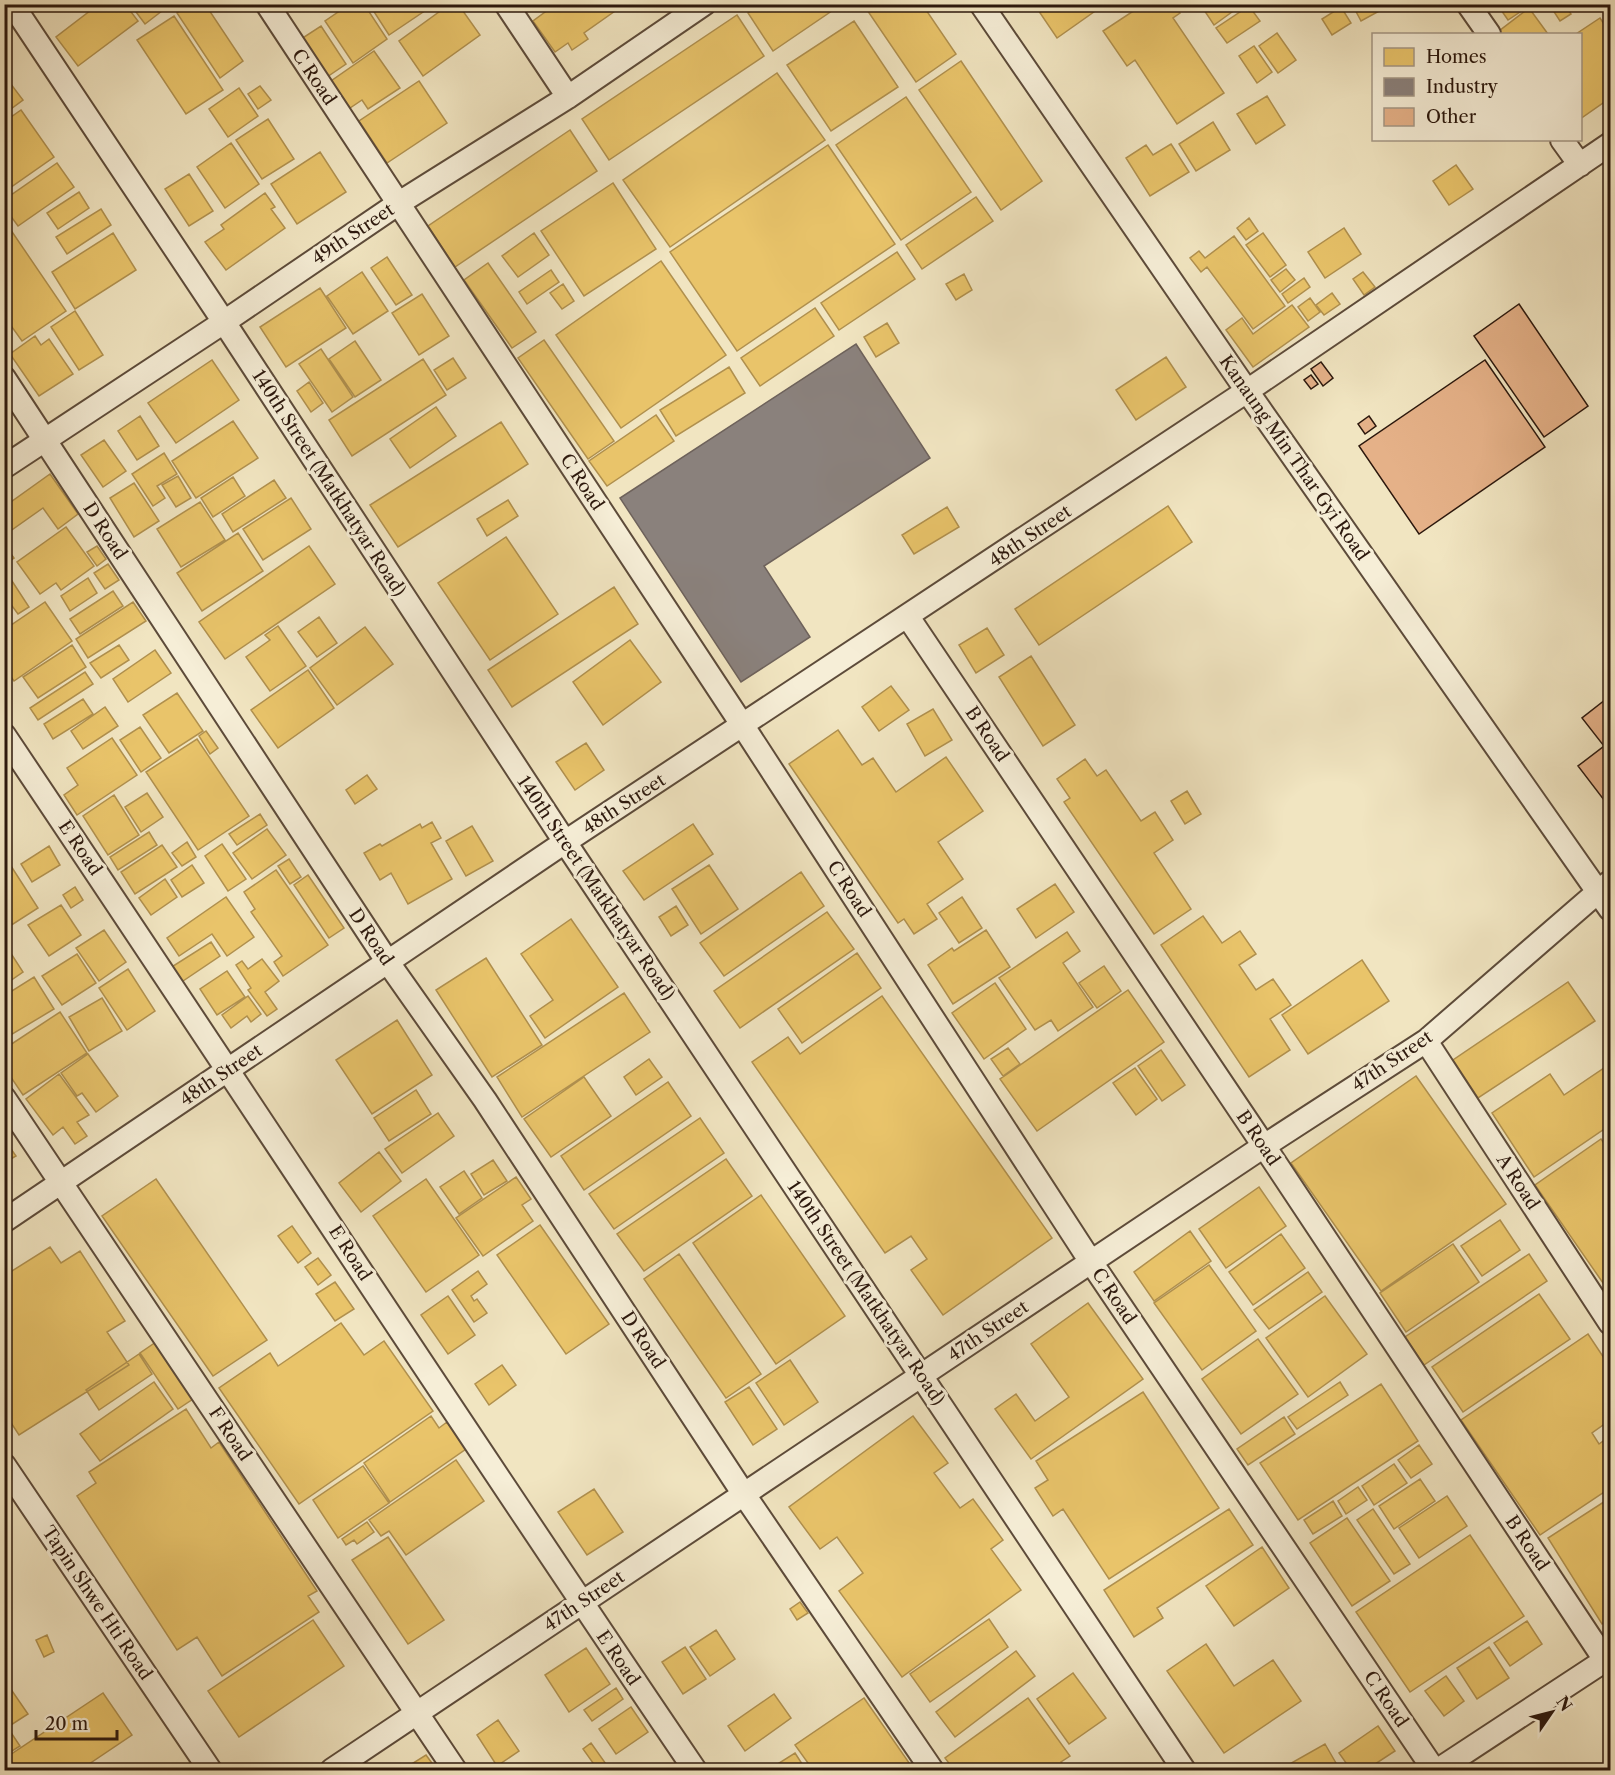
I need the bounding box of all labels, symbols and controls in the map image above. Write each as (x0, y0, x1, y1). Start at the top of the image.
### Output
legend (1372, 33, 1582, 141)
street label: C Road (287, 45, 341, 109)
text: Homes (1426, 46, 1487, 68)
text: Industry (1426, 76, 1499, 98)
text: Other (1426, 106, 1477, 128)
street label: 49th Street (308, 198, 399, 270)
street label: Kanaung Min Thar Gyi Road (1215, 351, 1373, 565)
street label: 140th Street (Matkhatyar Road) (247, 366, 411, 600)
street label: C Road (556, 450, 608, 515)
street label: D Road (78, 498, 132, 564)
street label: 48th Street (985, 500, 1076, 572)
street label: B Road (961, 702, 1013, 766)
street label: 48th Street (578, 769, 670, 839)
street label: 140th Street (Matkhatyar Road) (513, 772, 679, 1004)
street label: E Road (54, 816, 106, 880)
street label: C Road (823, 857, 875, 922)
street label: D Road (344, 904, 398, 970)
street label: 47th Street (1347, 1026, 1437, 1096)
street label: 48th Street (176, 1039, 267, 1111)
street label: B Road (1232, 1106, 1284, 1170)
street label: A Road (1491, 1149, 1544, 1214)
street label: 140th Street (Matkhatyar Road) (783, 1177, 949, 1409)
street label: E Road (324, 1221, 376, 1285)
street label: C Road (1087, 1264, 1141, 1328)
street label: 47th Street (943, 1296, 1033, 1366)
street label: D Road (616, 1307, 670, 1373)
street label: F Road (204, 1403, 256, 1465)
street label: B Road (1501, 1511, 1553, 1575)
street label: Tapin Shwe Hti Road (37, 1522, 157, 1684)
street label: 47th Street (539, 1566, 629, 1636)
street label: E Road (592, 1626, 644, 1690)
street label: C Road (1359, 1667, 1413, 1731)
north arrow (1522, 1682, 1582, 1742)
text: N (1552, 1692, 1577, 1715)
scale bar (36, 1703, 117, 1741)
text: 20 m (45, 1713, 89, 1735)

